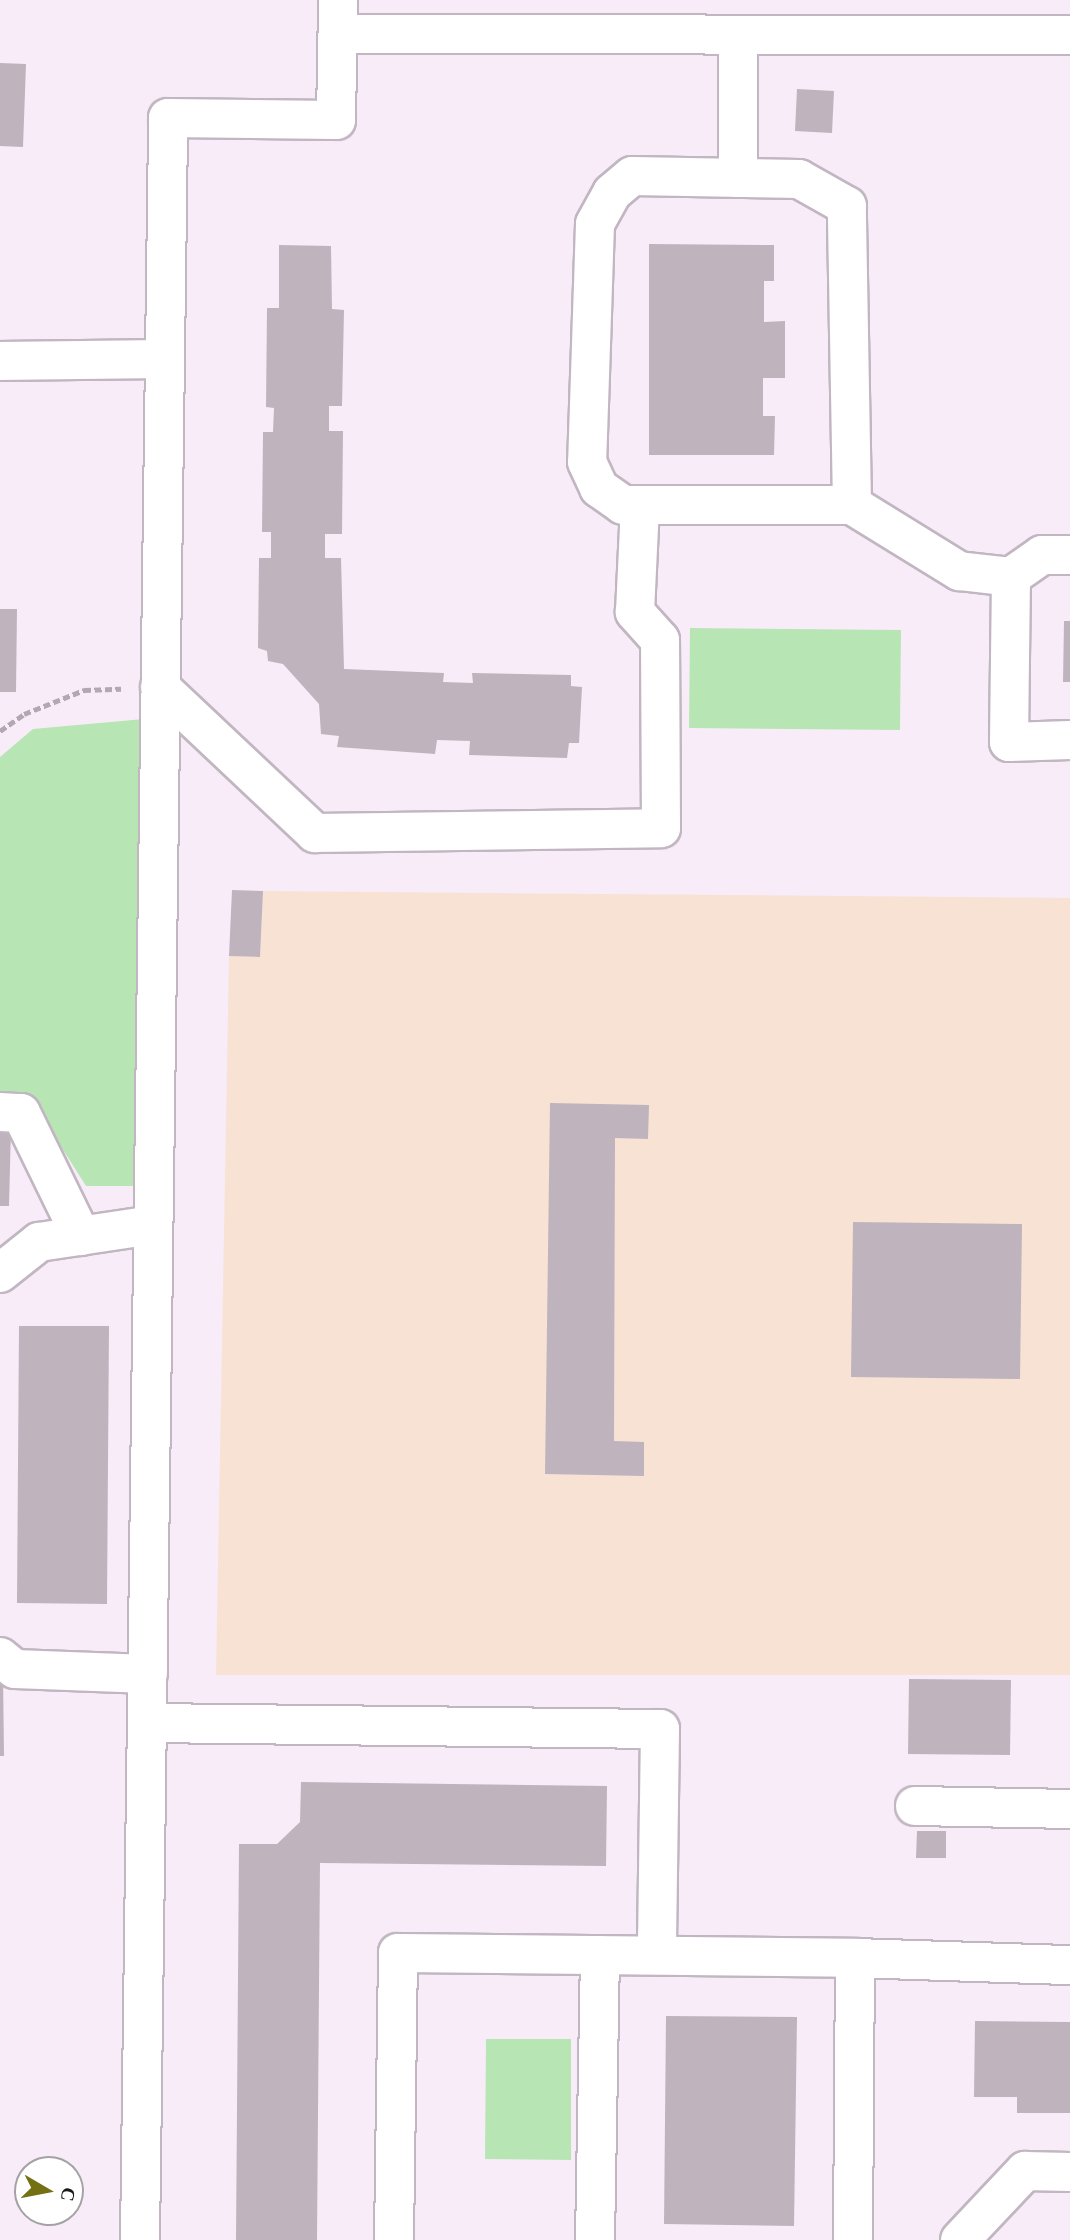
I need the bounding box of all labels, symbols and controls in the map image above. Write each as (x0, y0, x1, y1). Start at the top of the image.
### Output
north arrow (14, 2156, 84, 2226)
text: С (56, 2186, 81, 2203)

